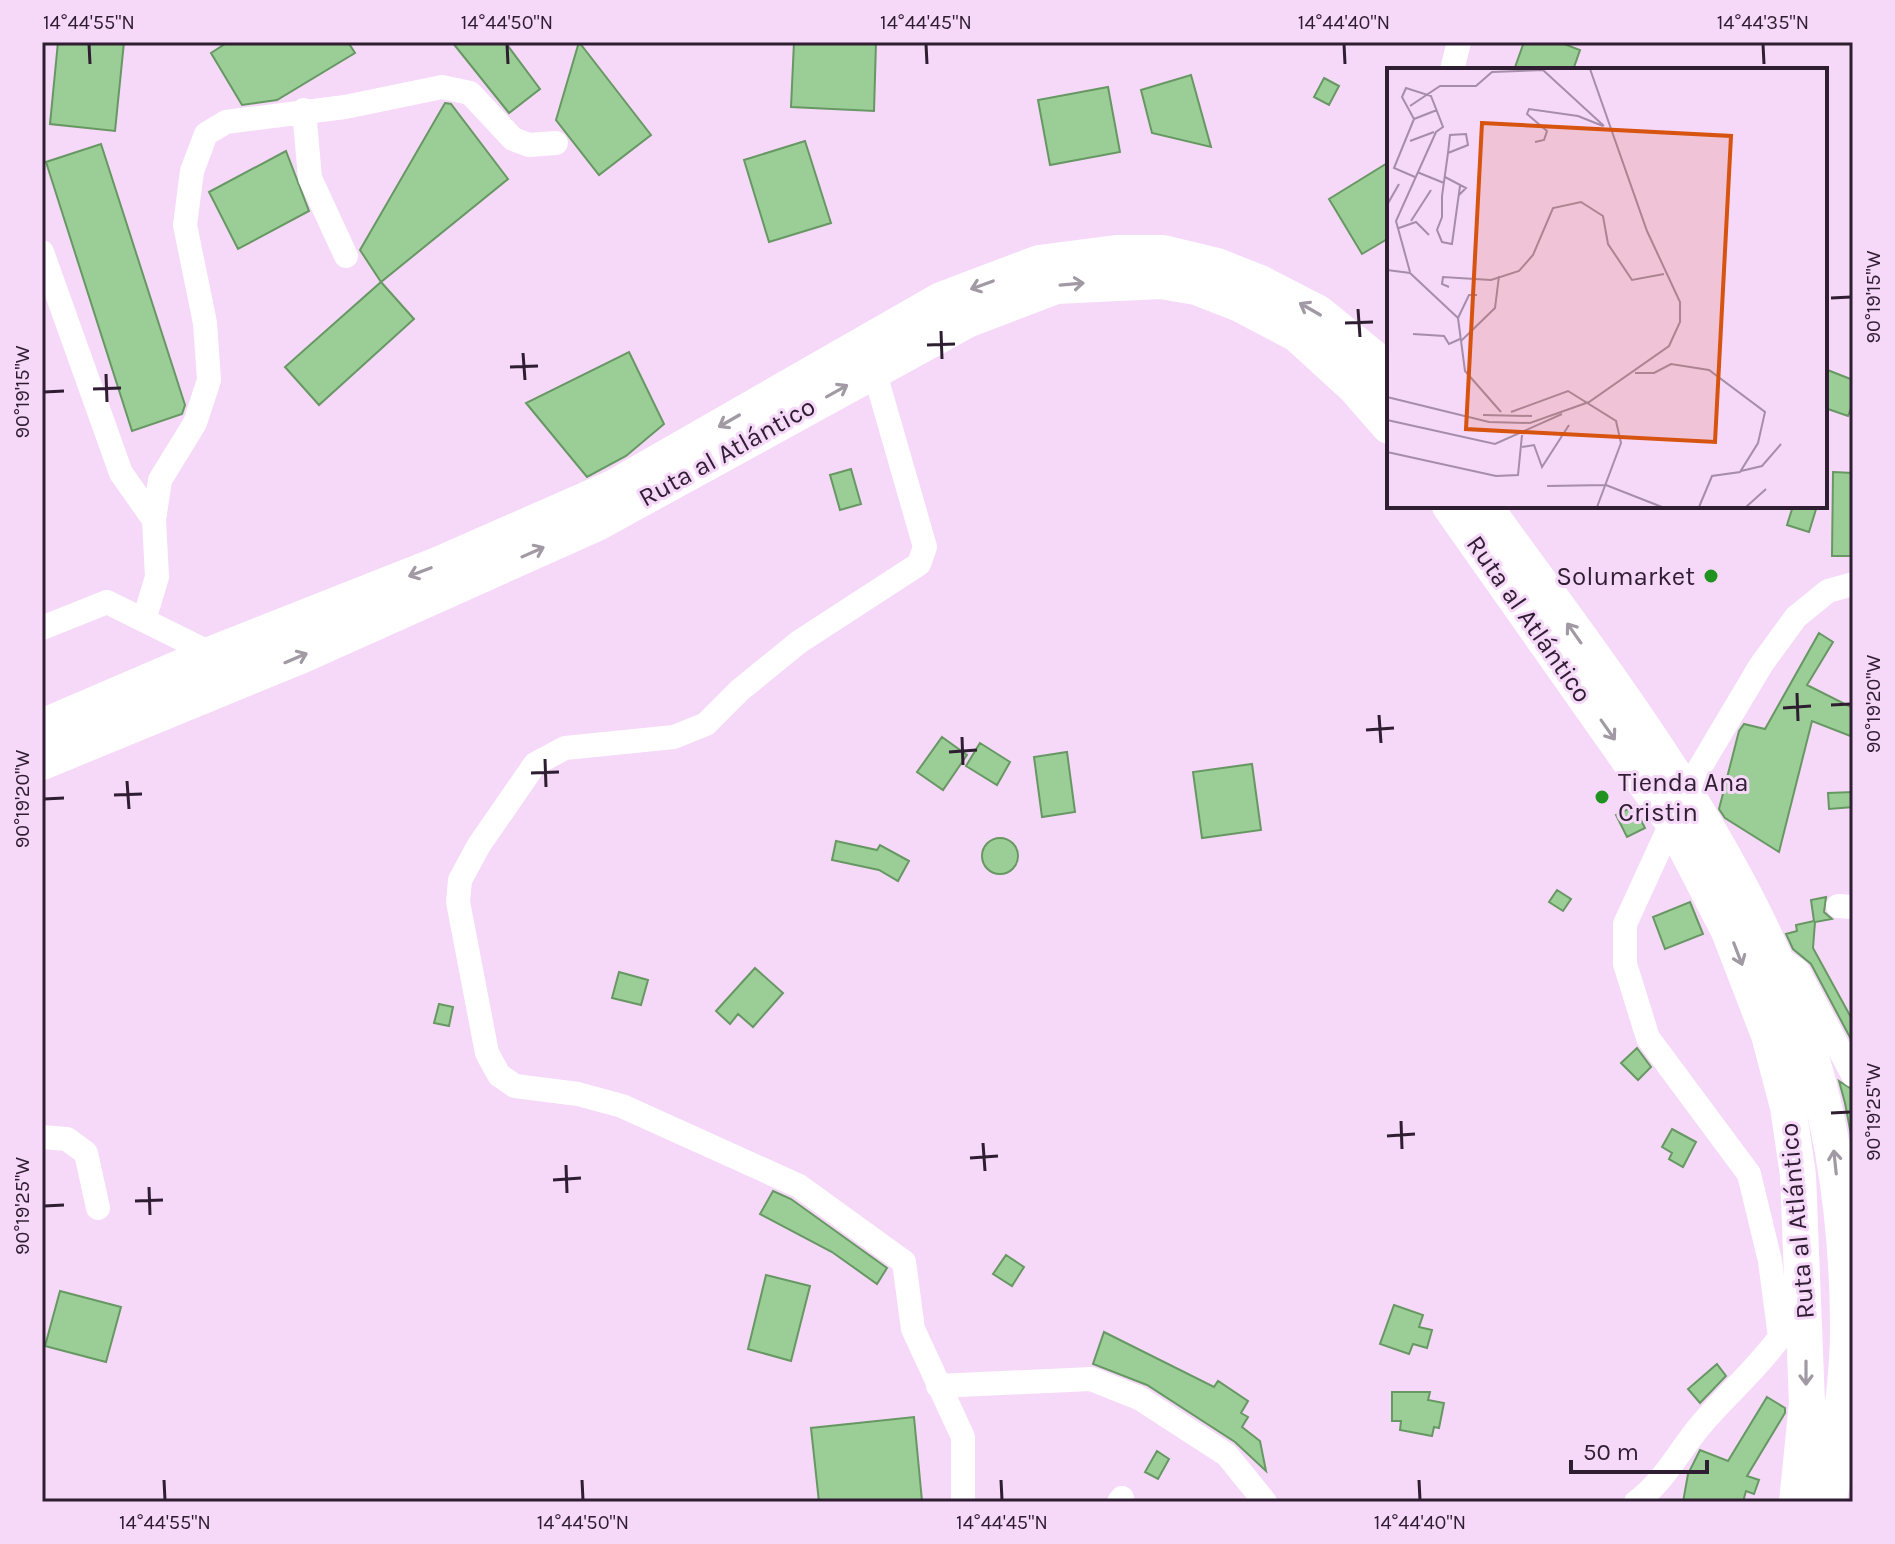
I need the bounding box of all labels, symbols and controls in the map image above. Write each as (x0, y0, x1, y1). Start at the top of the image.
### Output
text: 14°44'55"N (43, 11, 135, 34)
text: 14°44'50"N (461, 11, 553, 34)
text: 14°44'45"N (880, 11, 972, 34)
text: 14°44'40"N (1298, 11, 1390, 34)
text: 14°44'35"N (1717, 11, 1809, 34)
inset map (1387, 68, 1827, 508)
text: 90°19'15"W (1862, 250, 1885, 344)
one-way arrow (1058, 277, 1085, 292)
one-way arrow (970, 278, 995, 293)
one-way arrow (1299, 301, 1322, 317)
text: 90°19'15"W (11, 345, 34, 439)
one-way arrow (824, 383, 848, 398)
street label: Ruta al Atlántico (633, 391, 821, 513)
one-way arrow (718, 413, 741, 429)
street label: Ruta al Atlántico (1460, 529, 1598, 709)
one-way arrow (521, 544, 545, 559)
place label: Solumarket (1556, 561, 1695, 592)
one-way arrow (408, 566, 433, 580)
marker: Solumarket (1702, 567, 1720, 585)
one-way arrow (1566, 623, 1582, 645)
one-way arrow (283, 650, 307, 665)
text: 90°19'20"W (1862, 655, 1885, 753)
one-way arrow (1600, 718, 1616, 740)
text: 90°19'20"W (11, 750, 34, 848)
place label: Tienda Ana Cristin (1618, 767, 1749, 828)
marker: Tienda Ana Cristin (1593, 788, 1611, 806)
one-way arrow (1732, 941, 1746, 966)
text: 90°19'25"W (1862, 1063, 1885, 1161)
street label: Ruta al Atlántico (1773, 1122, 1821, 1320)
one-way arrow (1828, 1149, 1843, 1176)
text: 90°19'25"W (11, 1157, 34, 1255)
one-way arrow (1799, 1359, 1814, 1386)
scale bar (1571, 1424, 1707, 1474)
text: 50 m (1583, 1438, 1639, 1466)
text: 14°44'55"N (119, 1511, 211, 1534)
text: 14°44'50"N (537, 1511, 629, 1534)
text: 14°44'45"N (956, 1511, 1048, 1534)
text: 14°44'40"N (1374, 1511, 1466, 1534)

